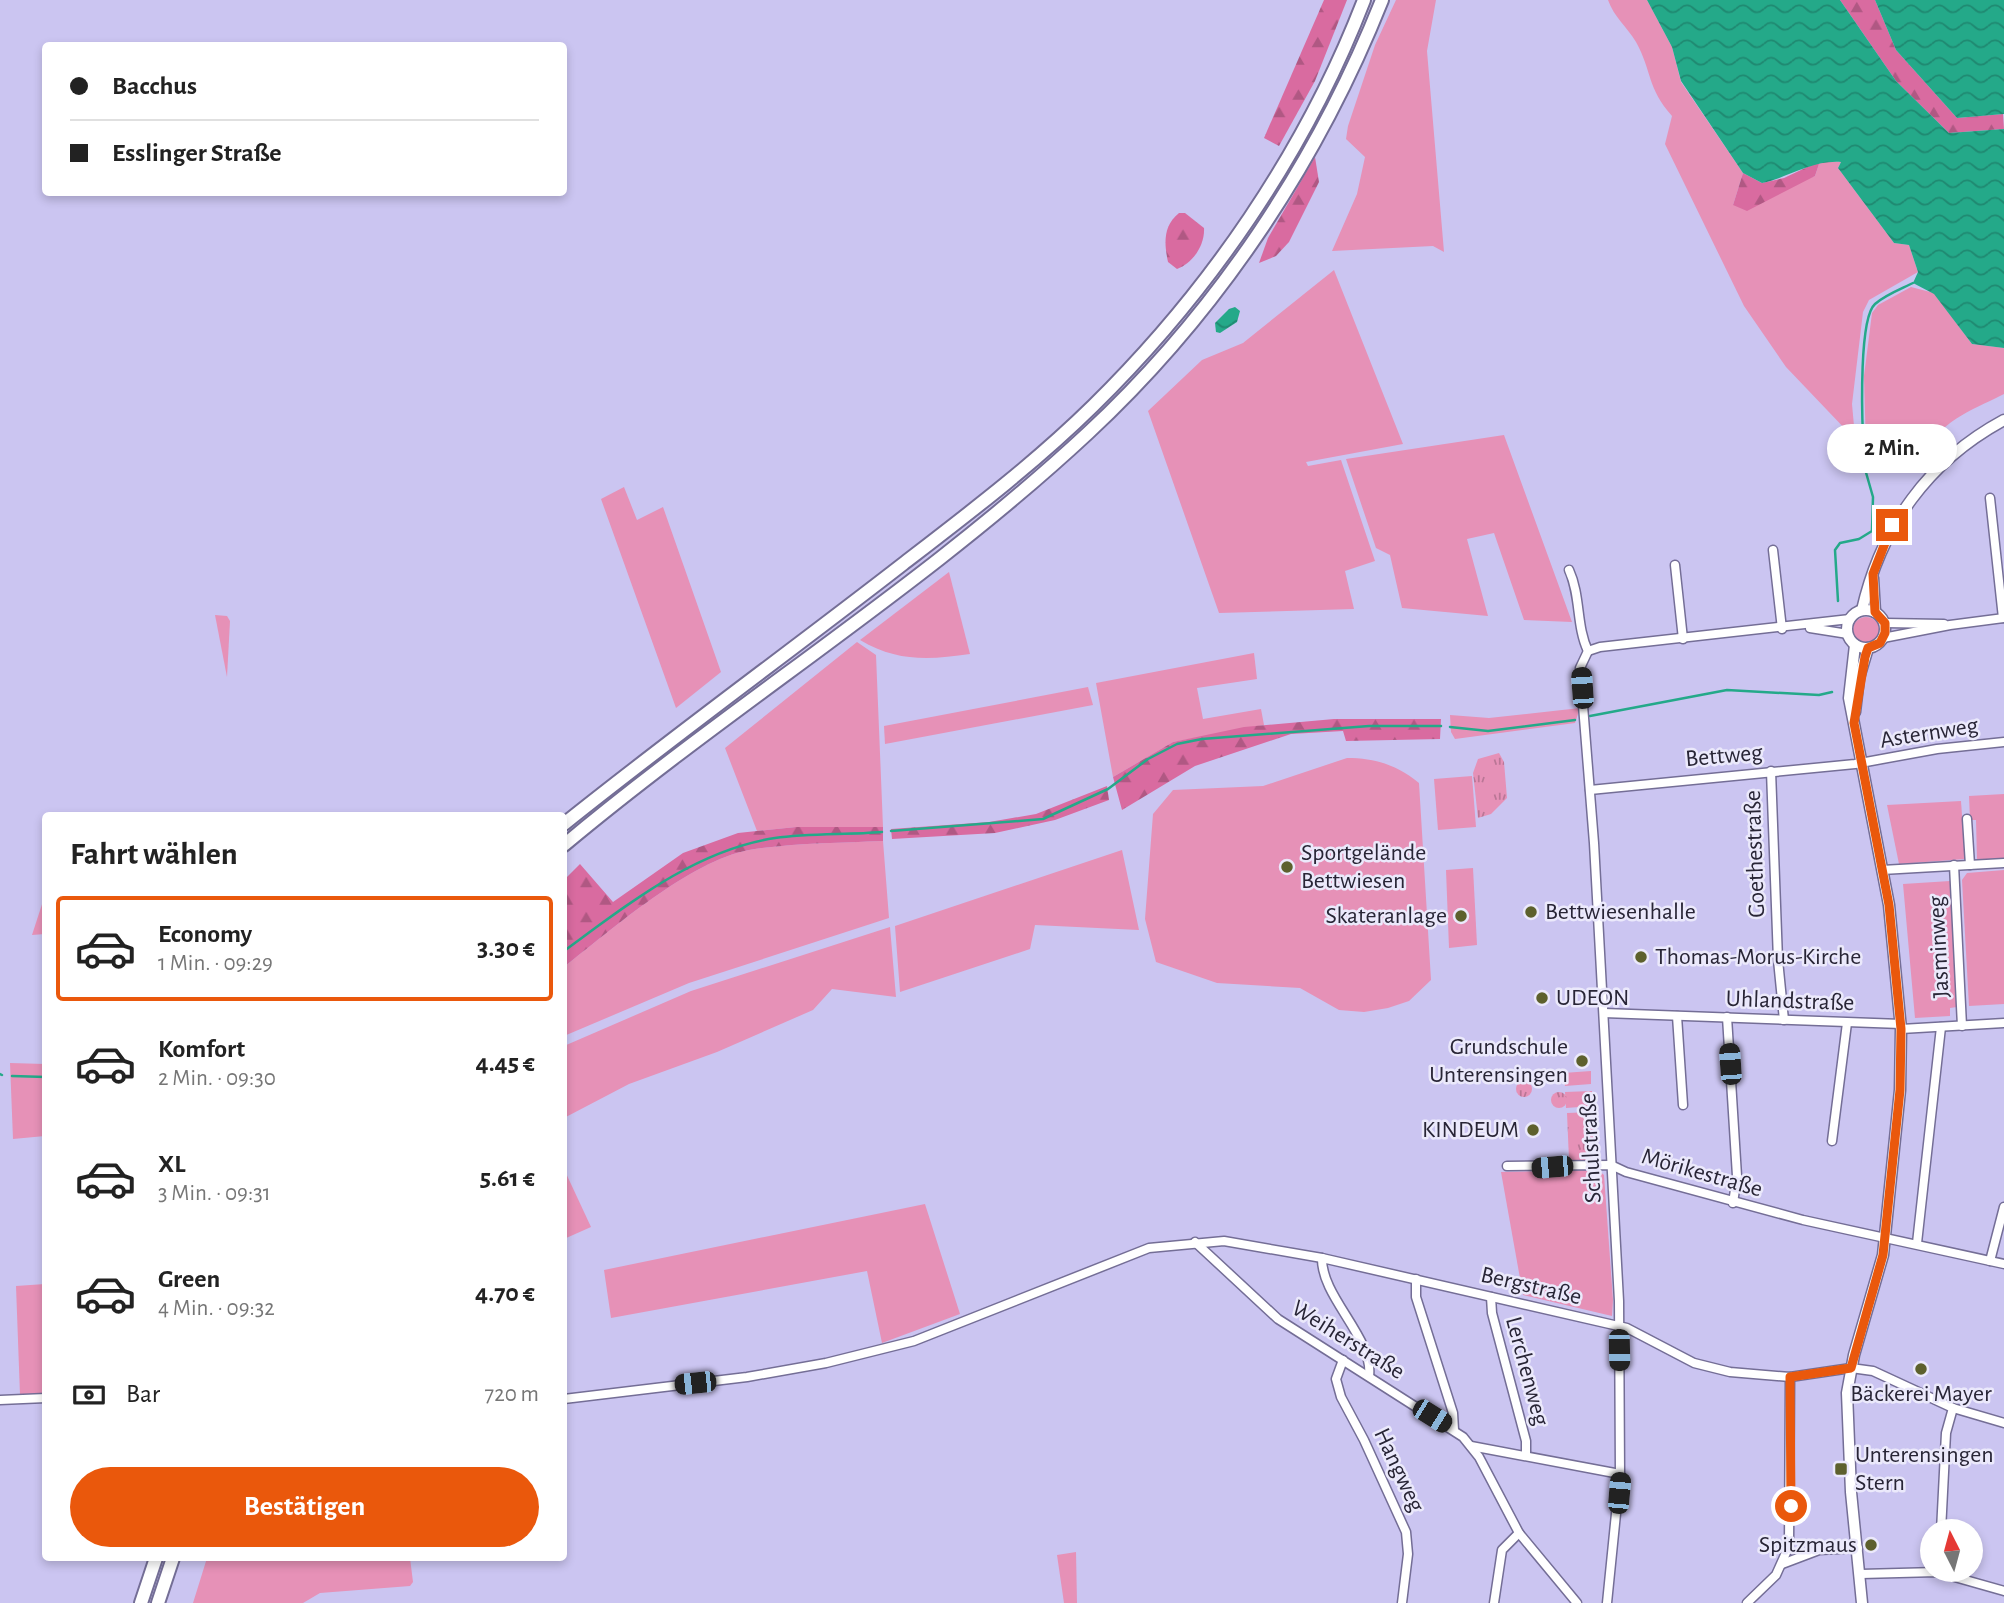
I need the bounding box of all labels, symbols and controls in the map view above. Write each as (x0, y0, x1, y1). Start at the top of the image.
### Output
text: Bacchus (112, 73, 197, 99)
text: Esslinger Straße (112, 140, 282, 166)
callout: 2 Min. (1827, 424, 1957, 472)
text: 2 Min. (1864, 437, 1920, 460)
route end (1876, 509, 1908, 541)
car (1571, 666, 1594, 710)
street label: Asternweg (1878, 713, 1980, 753)
street label: Bettweg (1684, 741, 1764, 771)
street label: Goethestraße (1741, 790, 1769, 918)
text: Fahrt wählen (70, 838, 238, 870)
place label: Sportgelände Bettwiesen (1301, 841, 1426, 893)
marker: Sportgelände Bettwiesen (1279, 859, 1295, 875)
street label: Jasminweg (1924, 895, 1954, 999)
place label: Bettwiesenhalle (1545, 900, 1696, 924)
place label: Skateranlage (1325, 904, 1447, 928)
marker: Bettwiesenhalle (1523, 904, 1539, 920)
marker: Skateranlage (1453, 908, 1469, 924)
icon: car (74, 917, 137, 980)
text: Economy (158, 921, 252, 947)
text: 3.30 € (477, 935, 535, 961)
place label: Thomas-Morus-Kirche (1655, 945, 1861, 969)
marker: Thomas-Morus-Kirche (1633, 949, 1649, 965)
text: 1 Min. · 09:29 (158, 952, 273, 975)
place label: UDEON (1556, 986, 1629, 1010)
street label: Uhlandstraße (1725, 987, 1855, 1015)
marker: UDEON (1534, 990, 1550, 1006)
icon: car (74, 1032, 137, 1095)
place label: Grundschule Unterensingen (1429, 1035, 1568, 1087)
text: Komfort (158, 1036, 245, 1062)
car (1719, 1042, 1742, 1086)
text: 4.45 € (476, 1050, 535, 1076)
marker: Grundschule Unterensingen (1574, 1053, 1590, 1069)
text: 2 Min. · 09:30 (158, 1067, 276, 1090)
street label: Schulstraße (1576, 1092, 1606, 1204)
place label: KINDEUM (1422, 1118, 1519, 1142)
marker: KINDEUM (1525, 1122, 1541, 1138)
street label: Mörikestraße (1639, 1144, 1765, 1202)
icon: car (74, 1147, 137, 1210)
text: XL (158, 1151, 185, 1177)
car (1531, 1155, 1574, 1179)
text: 5.61 € (480, 1165, 535, 1191)
text: 3 Min. · 09:31 (158, 1182, 271, 1205)
icon: car (74, 1262, 137, 1325)
street label: Bergstraße (1478, 1263, 1584, 1309)
text: Green (158, 1266, 220, 1292)
text: 4.70 € (475, 1280, 535, 1306)
street label: Weiherstraße (1287, 1296, 1409, 1384)
text: 4 Min. · 09:32 (158, 1297, 275, 1320)
street label: Lerchenweg (1501, 1314, 1553, 1428)
car (1609, 1329, 1630, 1371)
marker: Bäckerei Mayer (1913, 1361, 1929, 1377)
car (674, 1370, 717, 1396)
icon: cash (70, 1376, 108, 1414)
text: Bar (126, 1381, 160, 1407)
place label: Bäckerei Mayer (1850, 1382, 1992, 1406)
text: 720 m (485, 1383, 539, 1406)
car (1409, 1396, 1456, 1436)
street label: Hangweg (1369, 1424, 1429, 1516)
place label: Unterensingen Stern (1855, 1443, 1994, 1495)
marker: Unterensingen Stern (1833, 1461, 1849, 1477)
button: Bestätigen (70, 1467, 539, 1547)
car (1607, 1471, 1632, 1515)
route start (1775, 1490, 1807, 1522)
north arrow (1920, 1519, 1983, 1582)
map controls (1920, 1519, 1983, 1582)
place label: Spitzmaus (1759, 1533, 1857, 1557)
marker: Spitzmaus (1863, 1537, 1879, 1553)

